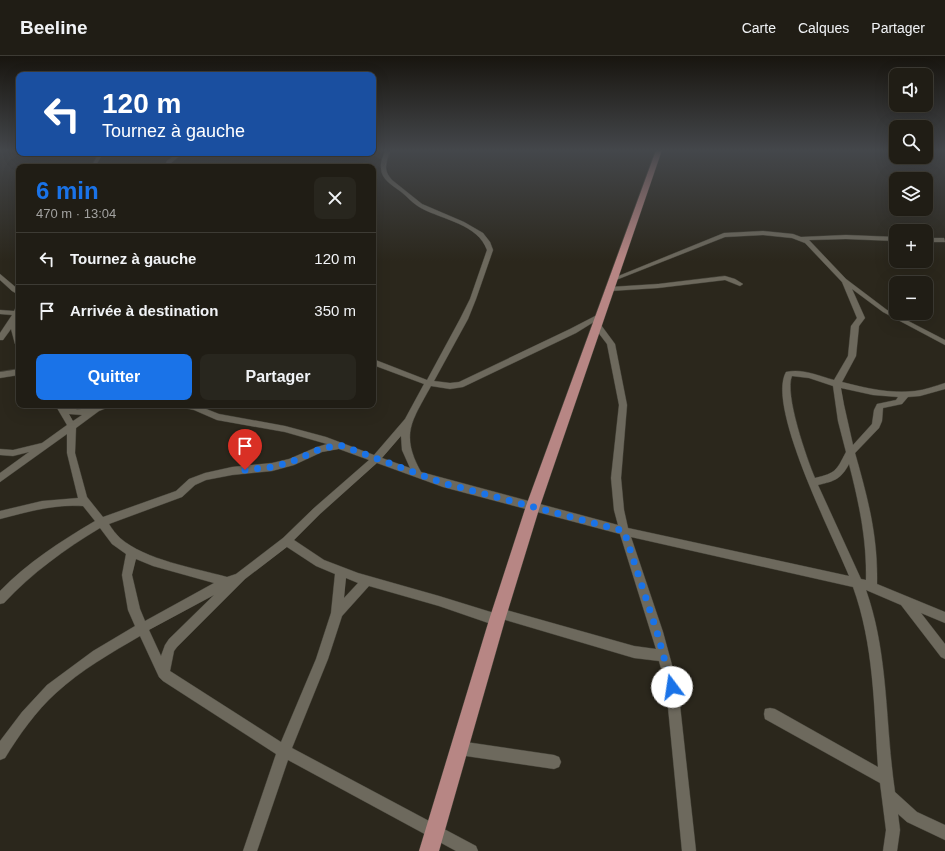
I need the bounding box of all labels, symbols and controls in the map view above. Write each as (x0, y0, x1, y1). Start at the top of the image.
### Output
text: Beeline (20, 17, 88, 38)
text: Carte (742, 20, 776, 36)
text: Calques (798, 20, 849, 36)
text: Partager (871, 20, 925, 36)
map controls (889, 68, 933, 320)
button: sound (889, 68, 933, 112)
icon: left (36, 88, 88, 140)
text: 120 m (102, 88, 181, 119)
button: search (889, 120, 933, 164)
text: Tournez à gauche (102, 121, 245, 141)
button: layers (889, 172, 933, 216)
text: 6 min (36, 177, 99, 204)
button: close (314, 177, 356, 219)
text: 470 m · 13:04 (36, 206, 116, 221)
button: + (889, 224, 933, 268)
icon: left (36, 248, 58, 270)
text: Tournez à gauche (70, 250, 196, 267)
text: 120 m (314, 250, 356, 267)
button: − (889, 276, 933, 320)
icon: arrive (36, 300, 58, 322)
text: Arrivée à destination (70, 302, 218, 319)
text: 350 m (314, 302, 356, 319)
button: Quitter (36, 354, 192, 400)
button: Partager (200, 354, 356, 400)
pin (228, 429, 262, 470)
icon: arrive (234, 435, 256, 457)
position arrow (651, 666, 693, 708)

